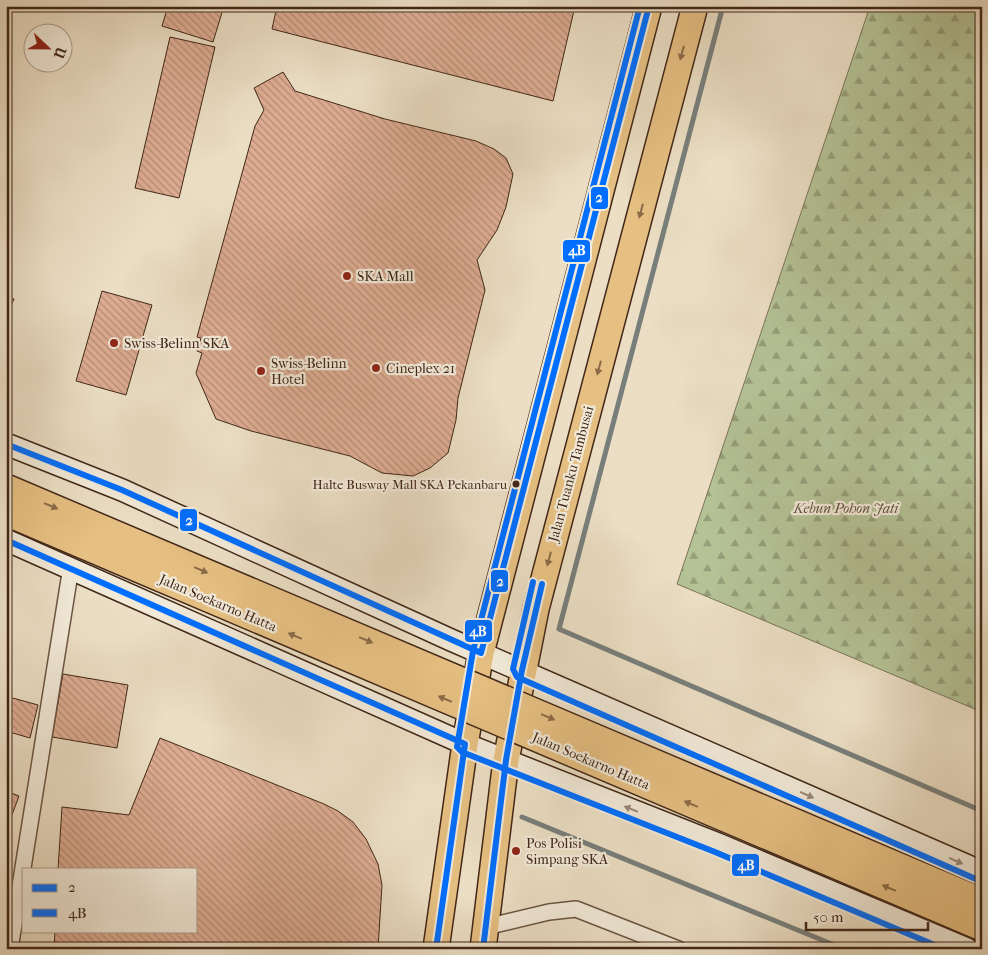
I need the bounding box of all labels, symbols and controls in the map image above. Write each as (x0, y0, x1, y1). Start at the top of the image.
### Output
north arrow (22, 22, 72, 72)
text: U (50, 44, 70, 61)
one-way arrow (678, 46, 686, 61)
line badge: 2 (590, 186, 609, 210)
text: 2 (595, 189, 603, 206)
one-way arrow (637, 203, 645, 218)
line badge: 4B (562, 239, 591, 263)
text: 4B (567, 242, 586, 259)
place label: SKA Mall (357, 268, 414, 285)
marker: SKA Mall (341, 270, 353, 282)
place label: Swiss-Belinn SKA (124, 335, 230, 352)
marker: Swiss-Belinn SKA (108, 337, 120, 349)
place label: Swiss-Belinn Hotel (271, 355, 347, 388)
place label: Cineplex 21 (386, 360, 455, 377)
one-way arrow (595, 360, 603, 375)
marker: Cineplex 21 (370, 362, 382, 374)
marker: Swiss-Belinn Hotel (255, 365, 267, 377)
street label: Jalan Tuanku Tambusai (544, 404, 597, 545)
place label: Halte Busway Mall SKA Pekanbaru (313, 477, 508, 492)
marker: Halte Busway Mall SKA Pekanbaru (511, 479, 521, 489)
park label: Kebun Pohon Jati (793, 500, 899, 517)
one-way arrow (44, 503, 58, 511)
line badge: 2 (179, 508, 198, 532)
text: 2 (185, 512, 193, 529)
one-way arrow (545, 551, 553, 566)
one-way arrow (194, 566, 208, 574)
line badge: 2 (490, 569, 509, 593)
street label: Jalan Soekarno Hatta (156, 570, 280, 636)
text: 2 (496, 573, 504, 590)
line badge: 4B (464, 619, 493, 643)
text: 4B (468, 623, 487, 640)
one-way arrow (288, 631, 302, 639)
one-way arrow (359, 636, 374, 644)
one-way arrow (437, 695, 452, 703)
one-way arrow (541, 714, 555, 722)
street label: Jalan Soekarno Hatta (529, 728, 653, 794)
one-way arrow (800, 792, 814, 800)
one-way arrow (683, 800, 698, 808)
one-way arrow (623, 805, 638, 813)
place label: Pos Polisi Simpang SKA (526, 835, 609, 868)
marker: Pos Polisi Simpang SKA (510, 845, 522, 857)
line badge: 4B (731, 853, 760, 877)
text: 4B (736, 857, 755, 874)
one-way arrow (949, 857, 963, 865)
legend (22, 868, 198, 932)
text: 2 (68, 878, 76, 896)
one-way arrow (881, 884, 896, 892)
scale bar (806, 900, 928, 932)
text: 4B (68, 904, 87, 922)
text: 50 m (813, 908, 844, 926)

